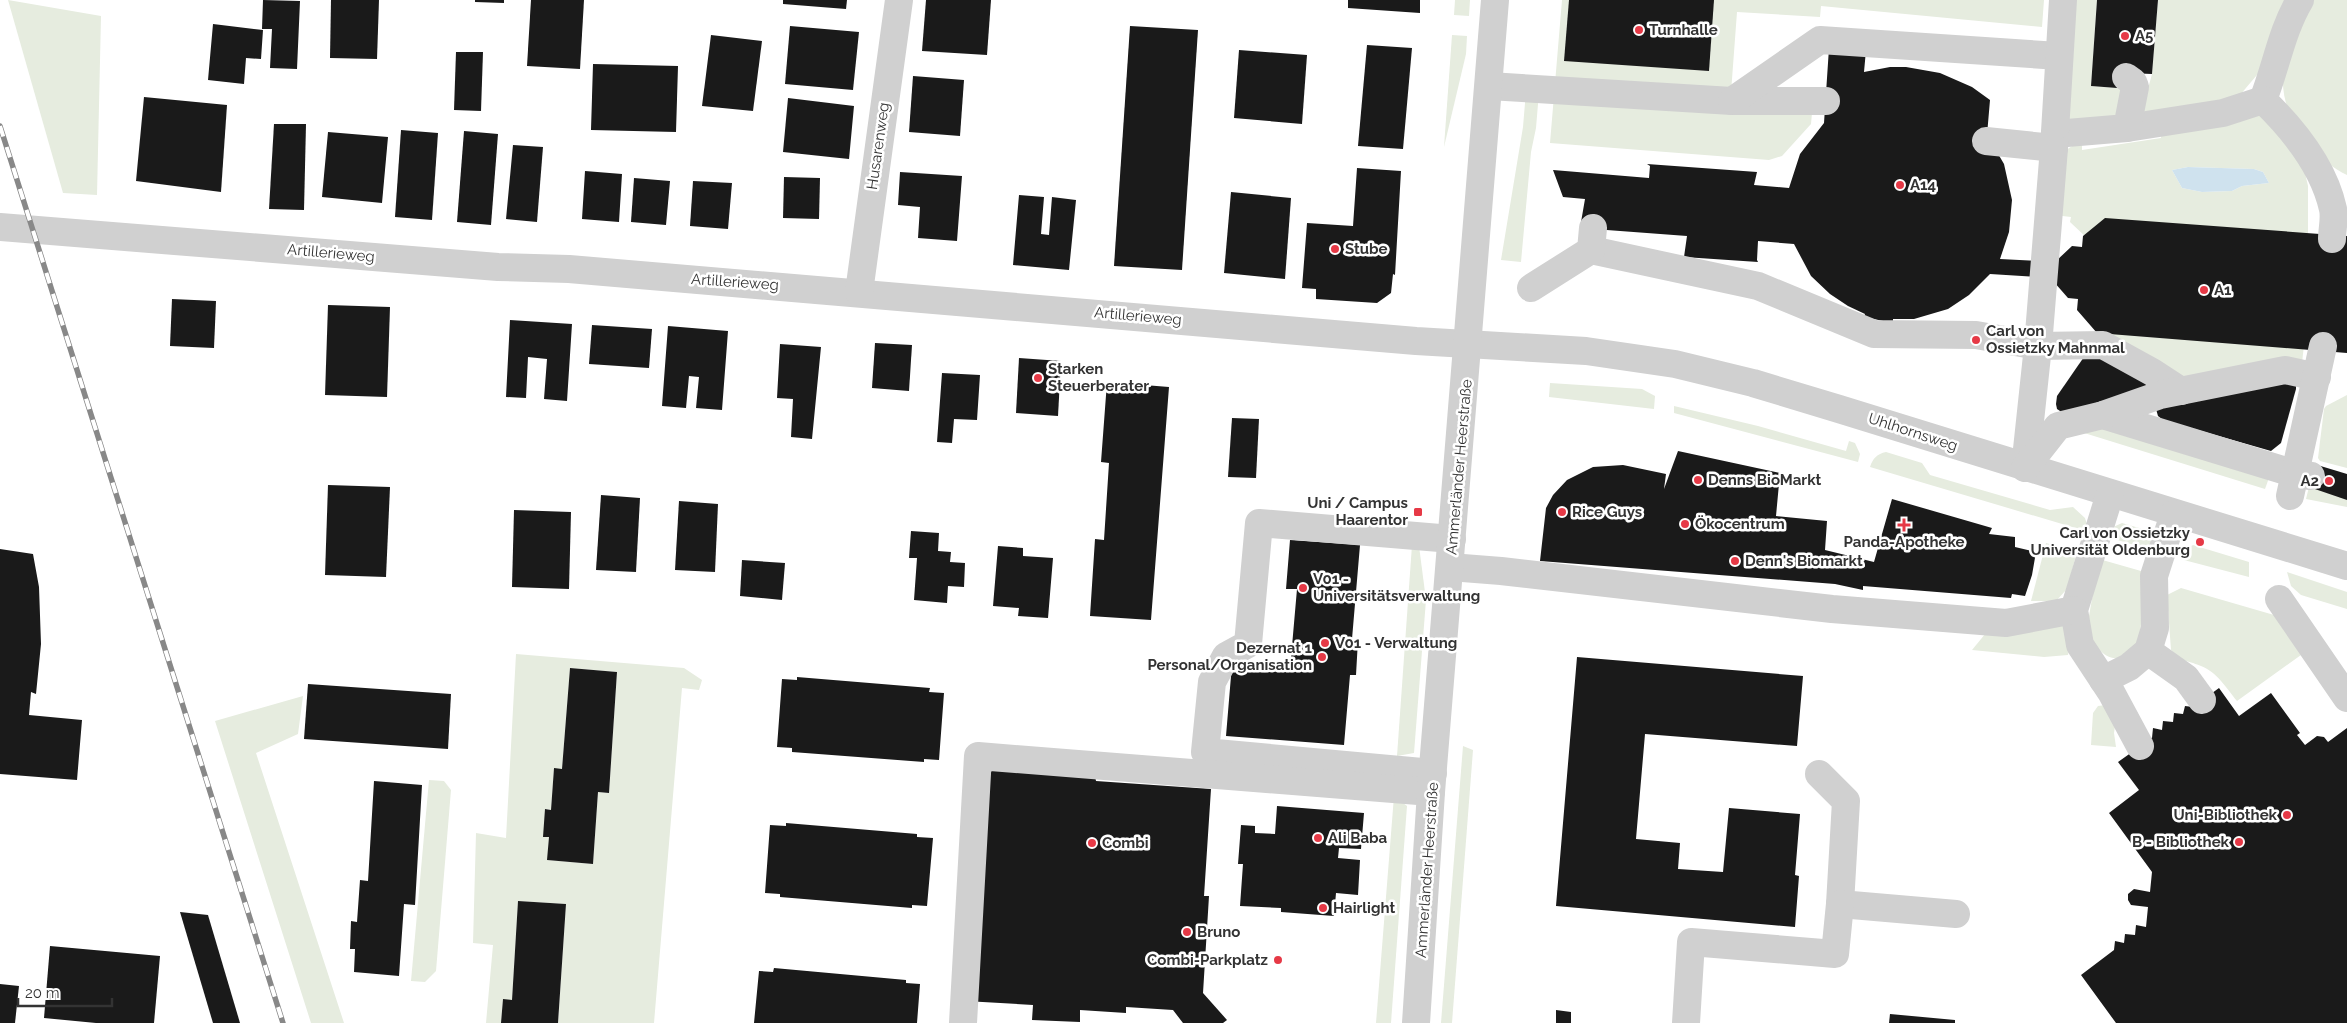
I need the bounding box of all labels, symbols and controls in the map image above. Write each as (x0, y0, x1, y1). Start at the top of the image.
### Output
place label: Turnhalle (1649, 21, 1718, 39)
marker: Turnhalle (1633, 24, 1645, 36)
place label: A5 (2135, 27, 2153, 45)
marker: A5 (2119, 30, 2131, 42)
street label: Husarenweg (863, 101, 893, 191)
place label: A14 (1910, 176, 1936, 194)
marker: A14 (1894, 179, 1906, 191)
street label: Artillerieweg (286, 240, 376, 266)
place label: Stube (1345, 240, 1388, 258)
marker: Stube (1329, 243, 1341, 255)
street label: Artillerieweg (691, 270, 779, 294)
place label: A1 (2214, 281, 2232, 299)
marker: A1 (2198, 284, 2210, 296)
street label: Artillerieweg (1093, 303, 1183, 329)
place label: Carl von Ossietzky Mahnmal (1986, 322, 2125, 357)
marker: Carl von Ossietzky Mahnmal (1970, 334, 1982, 346)
place label: Starken Steuerberater (1048, 360, 1149, 395)
marker: Starken Steuerberater (1032, 372, 1044, 384)
street label: Ammerländer Heerstraße (1442, 378, 1476, 556)
street label: Uhlhornsweg (1866, 409, 1960, 455)
place label: Denns BioMarkt (1708, 471, 1822, 489)
place label: A2 (2300, 472, 2319, 490)
marker: Denns BioMarkt (1692, 474, 1704, 486)
marker: A2 (2323, 475, 2335, 487)
place label: Uni / Campus Haarentor (1307, 494, 1408, 529)
place label: Rice Guys (1572, 503, 1642, 521)
marker: Uni / Campus Haarentor (1412, 506, 1424, 518)
marker: Rice Guys (1556, 506, 1568, 518)
place label: Ökocentrum (1695, 515, 1785, 533)
marker: Ökocentrum (1679, 518, 1691, 530)
marker: Panda-Apotheke (1898, 519, 1910, 531)
place label: Carl von Ossietzky Universität Oldenburg (2031, 524, 2191, 559)
place label: Panda-Apotheke (1844, 533, 1964, 551)
marker: Carl von Ossietzky Universität Oldenburg (2194, 536, 2206, 548)
place label: Denn's Biomarkt (1745, 552, 1863, 570)
marker: Denn's Biomarkt (1729, 555, 1741, 567)
place label: V01 - Universitätsverwaltung (1313, 570, 1480, 605)
marker: V01 - Universitätsverwaltung (1297, 582, 1309, 594)
place label: V01 - Verwaltung (1335, 634, 1457, 652)
marker: V01 - Verwaltung (1319, 637, 1331, 649)
place label: Dezernat 1 Personal/Organisation (1147, 639, 1313, 674)
marker: Dezernat 1 Personal/Organisation (1316, 651, 1328, 663)
street label: Ammerländer Heerstraße (1412, 781, 1442, 959)
place label: Uni-Bibliothek (2173, 806, 2278, 824)
marker: Uni-Bibliothek (2281, 809, 2293, 821)
place label: Ali Baba (1328, 829, 1388, 847)
marker: Ali Baba (1312, 832, 1324, 844)
place label: B - Bibliothek (2132, 833, 2230, 851)
place label: Combi (1102, 834, 1149, 852)
marker: B - Bibliothek (2233, 836, 2245, 848)
marker: Combi (1086, 837, 1098, 849)
place label: Hairlight (1333, 899, 1395, 917)
marker: Hairlight (1317, 902, 1329, 914)
place label: Bruno (1197, 923, 1240, 941)
marker: Bruno (1181, 926, 1193, 938)
place label: Combi-Parkplatz (1147, 951, 1268, 969)
marker: Combi-Parkplatz (1272, 954, 1284, 966)
scale bar (18, 976, 111, 1008)
text: 20 m (25, 984, 60, 1002)

